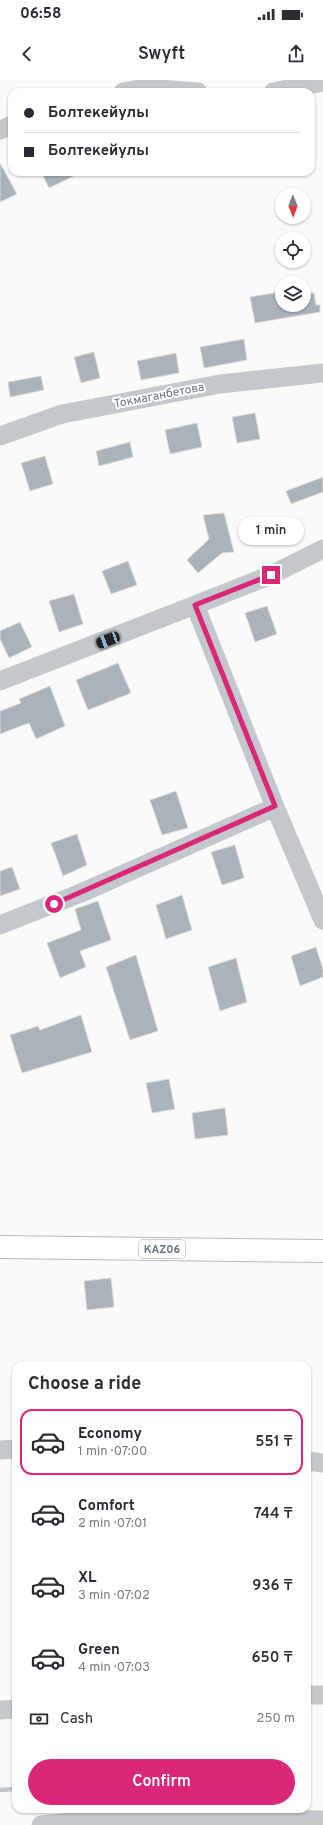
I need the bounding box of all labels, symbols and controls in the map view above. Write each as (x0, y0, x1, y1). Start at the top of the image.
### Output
text: 06:58 (20, 5, 61, 24)
icon: back (16, 43, 38, 65)
text: Swyft (138, 43, 185, 66)
icon: share (285, 43, 307, 65)
text: Болтекейулы (48, 104, 149, 123)
text: Болтекейулы (48, 142, 149, 161)
north arrow (275, 188, 311, 224)
map controls (275, 188, 311, 312)
button: locate (275, 232, 311, 268)
button: layers (275, 276, 311, 312)
street label: Токмаганбетова (113, 379, 206, 413)
callout: 1 min (238, 517, 304, 545)
text: 1 min (256, 523, 286, 539)
route end (262, 566, 280, 584)
car (95, 630, 121, 650)
route start (45, 895, 63, 913)
road number: KАZ06 (139, 1240, 185, 1258)
text: Choose a ride (28, 1373, 141, 1396)
icon: car (30, 1424, 66, 1460)
text: Economy (78, 1425, 142, 1444)
text: 551 ₸ (255, 1433, 293, 1452)
text: 1 min · 07:00 (78, 1444, 147, 1460)
icon: car (30, 1496, 66, 1532)
text: Comfort (78, 1497, 135, 1516)
text: 744 ₸ (254, 1505, 293, 1524)
text: 2 min · 07:01 (78, 1516, 147, 1532)
icon: car (30, 1568, 66, 1604)
text: XL (78, 1569, 96, 1588)
text: 936 ₸ (252, 1577, 293, 1596)
text: 3 min · 07:02 (78, 1588, 150, 1604)
icon: car (30, 1640, 66, 1676)
text: Green (78, 1641, 120, 1660)
text: 650 ₸ (251, 1649, 293, 1668)
text: 4 min · 07:03 (78, 1660, 150, 1676)
icon: cash (28, 1708, 50, 1730)
text: Cash (60, 1710, 93, 1729)
text: 250 m (257, 1711, 295, 1727)
button: Confirm (28, 1759, 295, 1805)

